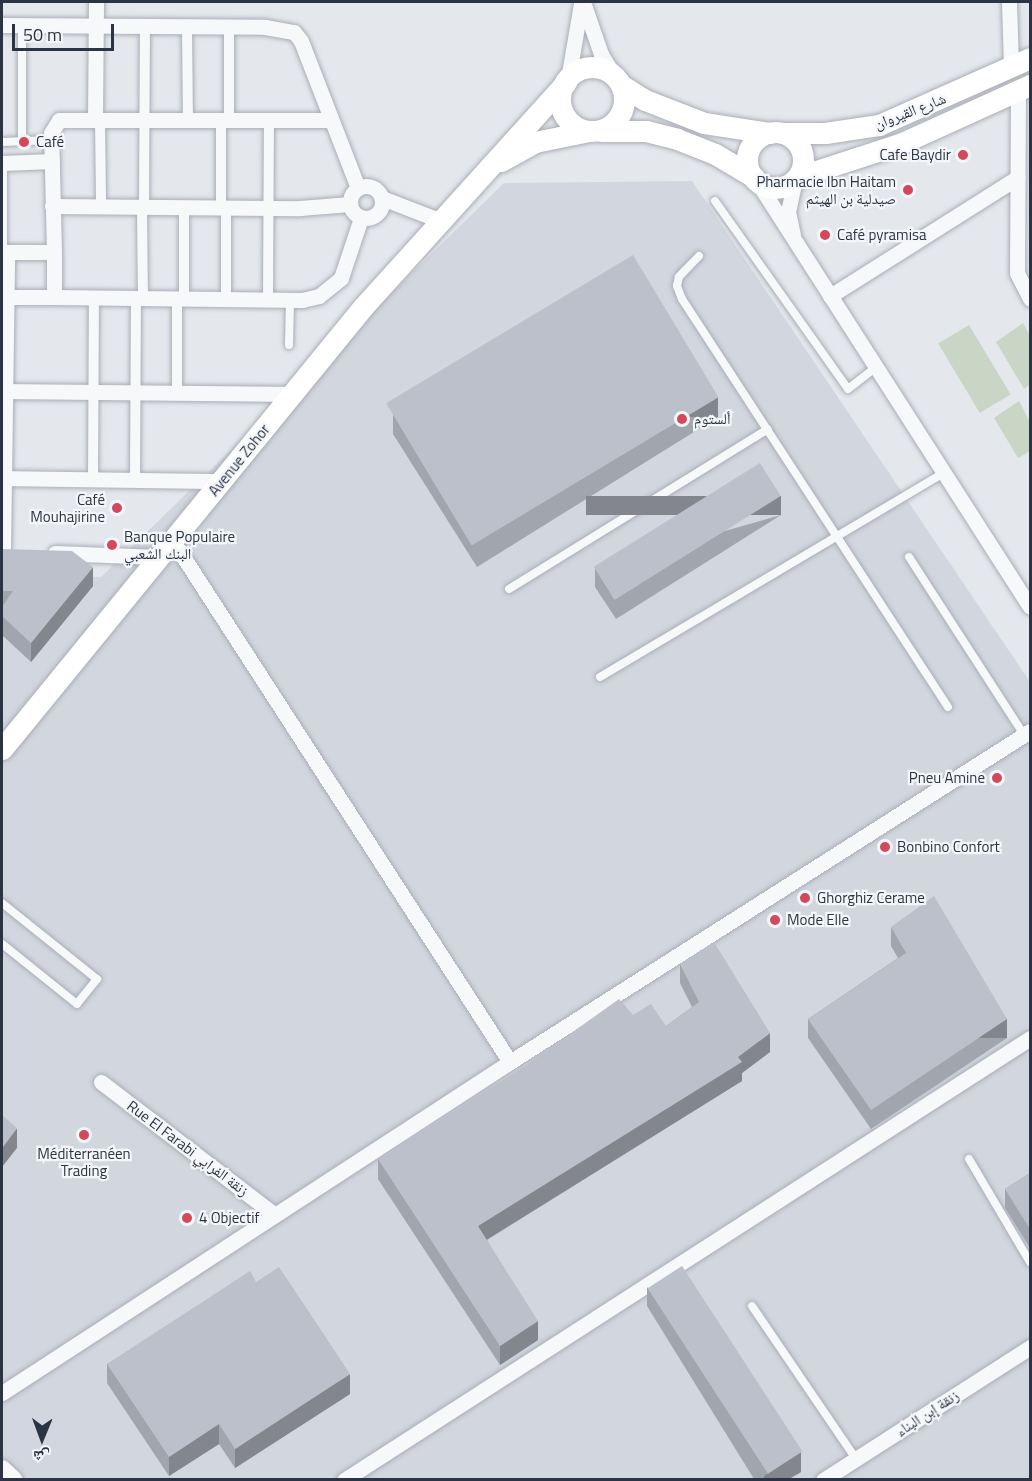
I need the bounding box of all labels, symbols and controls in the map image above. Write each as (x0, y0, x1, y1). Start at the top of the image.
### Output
scale bar (15, 12, 117, 50)
text: 50 m (23, 21, 62, 48)
street label: شارع القيروان (872, 89, 948, 133)
place label: Café (36, 133, 64, 151)
marker: Café (17, 135, 31, 149)
place label: Cafe Baydir (879, 146, 951, 164)
marker: Cafe Baydir (956, 148, 970, 162)
place label: Pharmacie Ibn Haitam صيدلية بن الهيثم (756, 172, 896, 207)
marker: Pharmacie Ibn Haitam صيدلية بن الهيثم (901, 183, 915, 197)
place label: Café pyramisa (837, 226, 926, 244)
marker: Café pyramisa (818, 228, 832, 242)
place label: ألستوم (694, 410, 730, 428)
marker: ألستوم (675, 412, 689, 426)
street label: Avenue Zohor (205, 420, 273, 500)
place label: Café Mouhajirine (30, 490, 105, 525)
marker: Café Mouhajirine (110, 501, 124, 515)
place label: Banque Populaire البنك الشعبي (124, 527, 235, 562)
marker: Banque Populaire البنك الشعبي (105, 538, 119, 552)
place label: Pneu Amine (909, 769, 985, 787)
marker: Pneu Amine (990, 771, 1004, 785)
place label: Bonbino Confort (897, 838, 1000, 856)
marker: Bonbino Confort (878, 840, 892, 854)
place label: Ghorghiz Cerame (817, 889, 925, 907)
marker: Ghorghiz Cerame (798, 891, 812, 905)
place label: Mode Elle (787, 911, 849, 929)
marker: Mode Elle (768, 913, 782, 927)
street label: Rue El Farabi زنقة الفرابي (124, 1096, 252, 1200)
marker: Méditerranéen Trading (77, 1128, 91, 1142)
place label: Méditerranéen Trading (37, 1144, 131, 1179)
place label: 4 Objectif (199, 1209, 259, 1227)
marker: 4 Objectif (180, 1211, 194, 1225)
street label: زنقة إبن البناء (892, 1386, 962, 1440)
north arrow (12, 1409, 72, 1469)
text: ش (33, 1445, 50, 1469)

